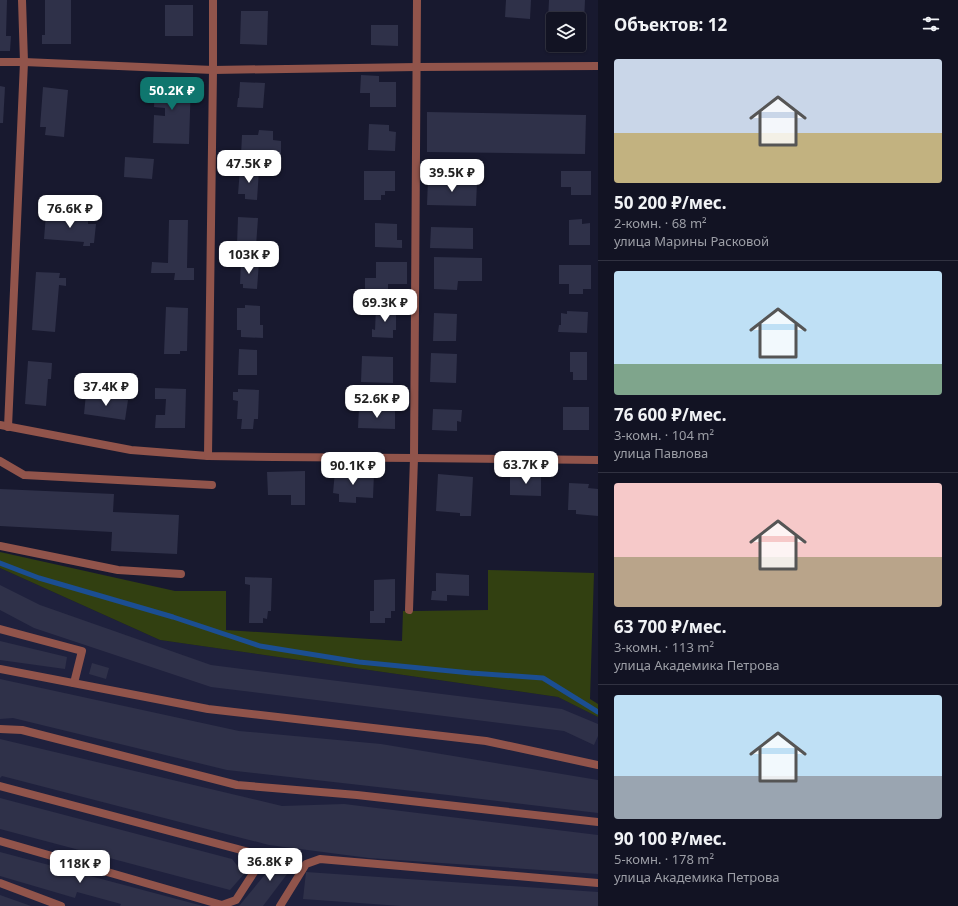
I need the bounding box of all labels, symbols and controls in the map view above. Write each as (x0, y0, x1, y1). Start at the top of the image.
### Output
map controls (546, 12, 586, 52)
button: layers (546, 12, 586, 52)
text: Объектов: 12 (614, 13, 727, 36)
icon: filters (920, 13, 942, 35)
pin: 50.2K ₽ (135, 77, 209, 111)
text: 50.2K ₽ (149, 81, 195, 99)
icon: home (742, 85, 814, 157)
pin: 47.5K ₽ (212, 150, 286, 184)
text: 47.5K ₽ (226, 154, 272, 172)
pin: 39.5K ₽ (415, 159, 489, 193)
text: 39.5K ₽ (429, 163, 475, 181)
text: 50 200 ₽/мес. (614, 191, 727, 214)
pin: 76.6K ₽ (33, 195, 107, 229)
text: 76.6K ₽ (47, 199, 93, 217)
text: 2-комн. · 68 m² (614, 214, 707, 232)
text: улица Марины Расковой (614, 232, 769, 250)
pin: 103K ₽ (216, 241, 282, 275)
text: 103K ₽ (228, 245, 270, 263)
pin: 69.3K ₽ (348, 289, 422, 323)
text: 69.3K ₽ (362, 293, 408, 311)
icon: home (742, 297, 814, 369)
pin: 37.4K ₽ (69, 373, 143, 407)
text: 37.4K ₽ (83, 377, 129, 395)
pin: 52.6K ₽ (340, 385, 414, 419)
text: 52.6K ₽ (354, 389, 400, 407)
text: 76 600 ₽/мес. (614, 403, 727, 426)
text: 3-комн. · 104 m² (614, 426, 714, 444)
text: улица Павлова (614, 444, 708, 462)
pin: 63.7K ₽ (489, 451, 563, 485)
pin: 90.1K ₽ (316, 452, 390, 486)
text: 63.7K ₽ (503, 455, 549, 473)
text: 90.1K ₽ (330, 456, 376, 474)
icon: home (742, 509, 814, 581)
text: 63 700 ₽/мес. (614, 615, 727, 638)
text: 3-комн. · 113 m² (614, 638, 714, 656)
text: улица Академика Петрова (614, 656, 780, 674)
icon: home (742, 721, 814, 793)
text: 90 100 ₽/мес. (614, 827, 727, 850)
pin: 36.8K ₽ (233, 848, 307, 882)
pin: 118K ₽ (47, 850, 113, 884)
text: 5-комн. · 178 m² (614, 850, 714, 868)
text: 36.8K ₽ (247, 852, 293, 870)
text: 118K ₽ (59, 854, 101, 872)
text: улица Академика Петрова (614, 868, 780, 886)

